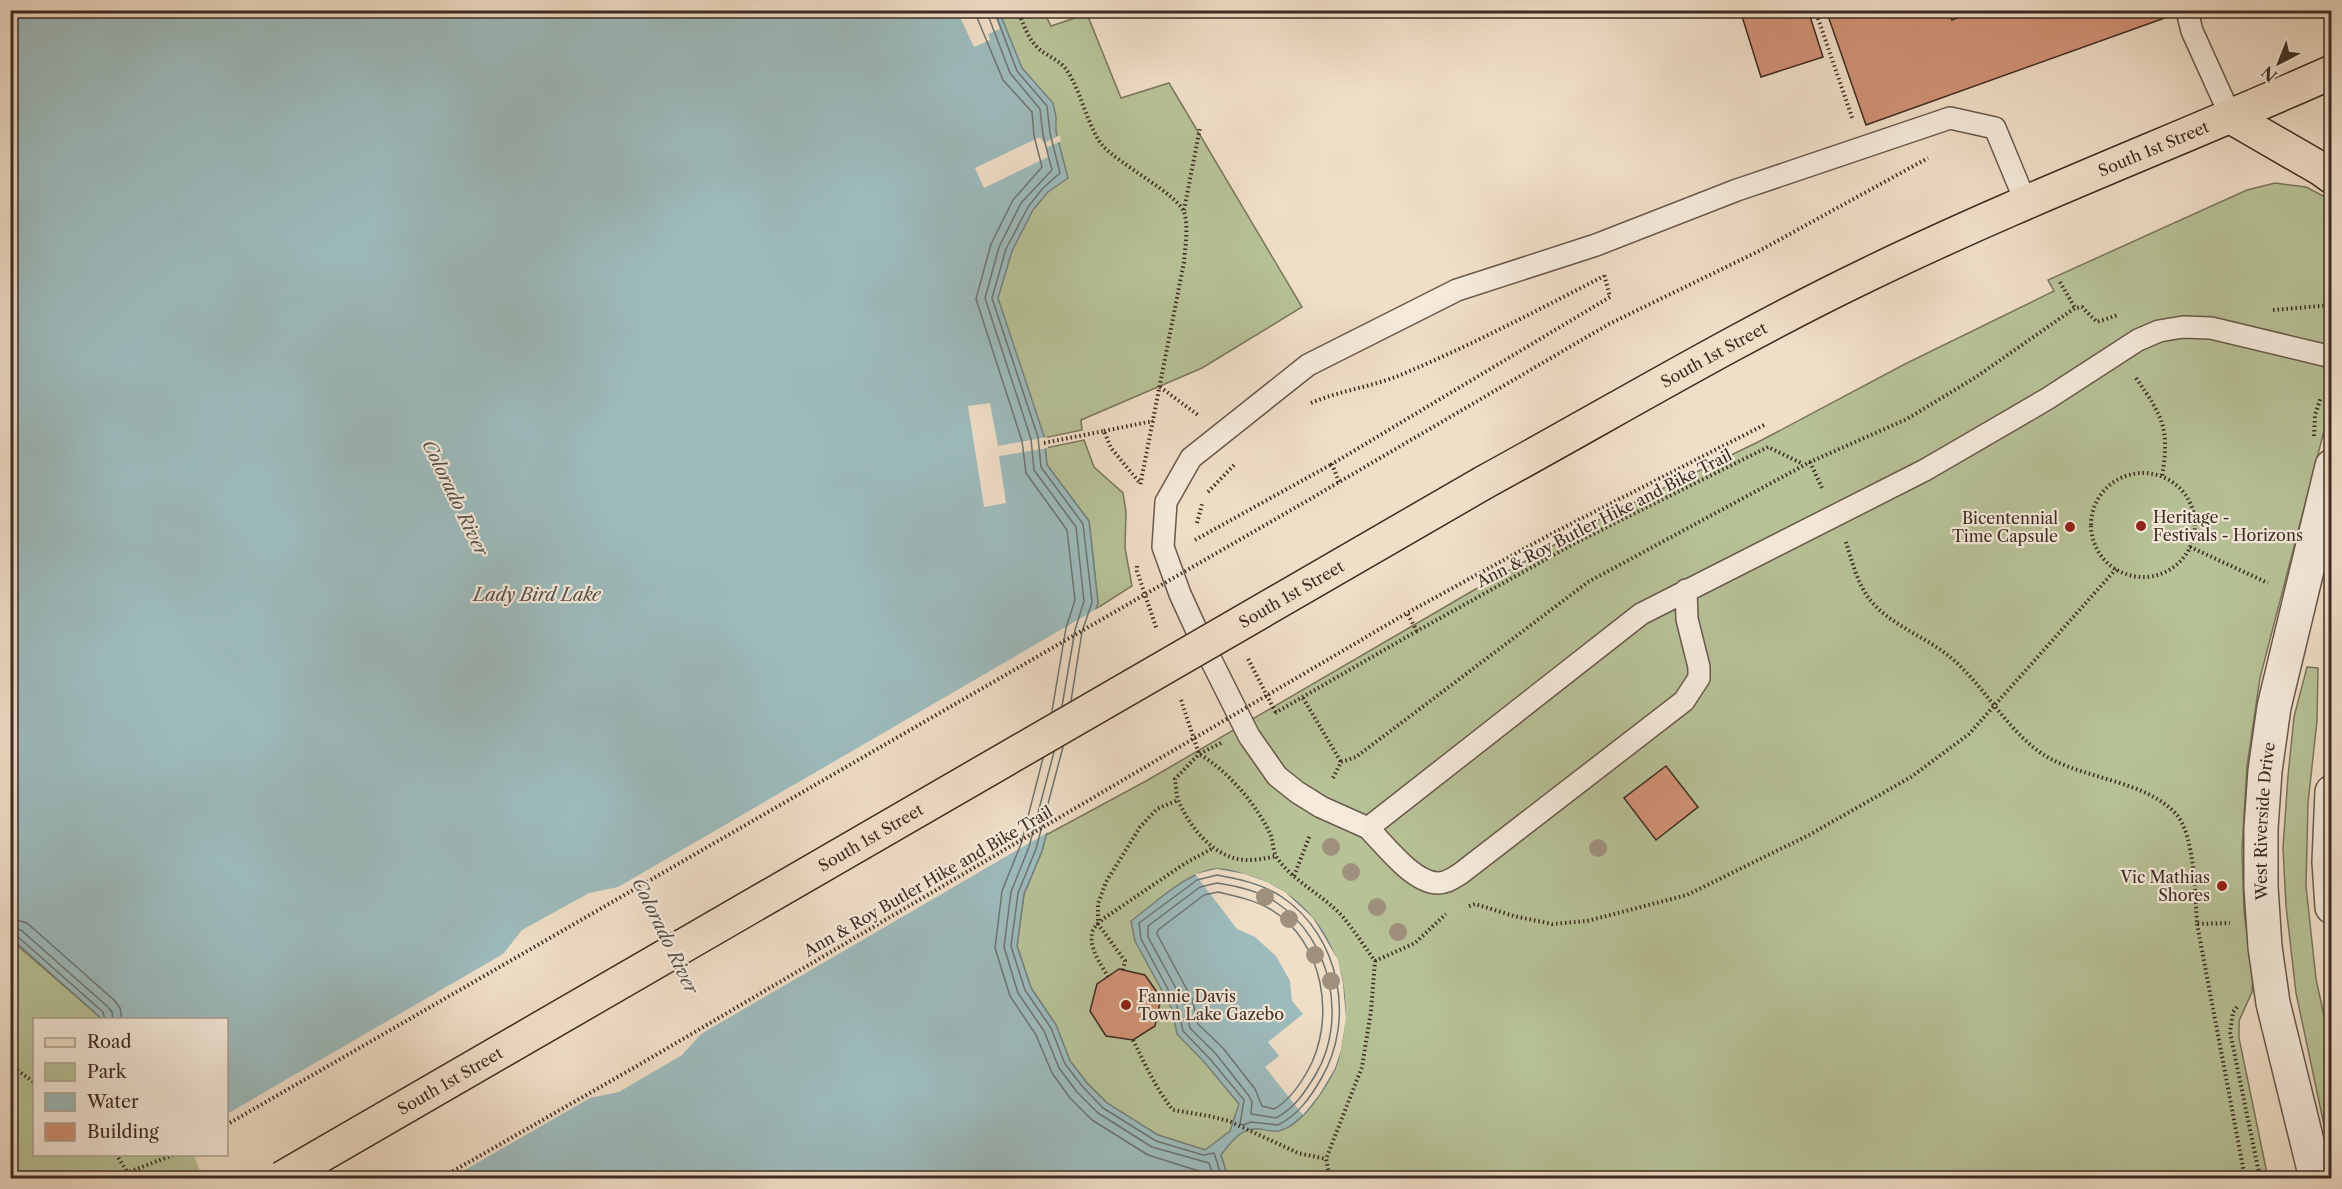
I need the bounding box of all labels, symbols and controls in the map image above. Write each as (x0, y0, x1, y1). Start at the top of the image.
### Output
north arrow (2249, 33, 2309, 93)
text: N (2257, 62, 2281, 86)
street label: South 1st Street (2095, 116, 2212, 181)
street label: South 1st Street (1657, 317, 1771, 392)
water label: Colorado River (417, 436, 493, 561)
street label: Ann & Roy Butler Hike and Bike Trail (1472, 445, 1735, 592)
place label: Heritage - Festivals - Horizons (2153, 507, 2303, 545)
place label: Bicentennial Time Capsule (1952, 508, 2058, 546)
marker: Heritage - Festivals - Horizons (2134, 519, 2148, 533)
marker: Bicentennial Time Capsule (2063, 520, 2077, 534)
street label: South 1st Street (1235, 556, 1348, 632)
water label: Lady Bird Lake (471, 584, 602, 606)
street label: West Riverside Drive (2251, 741, 2279, 902)
street label: South 1st Street (814, 799, 927, 876)
street label: Ann & Roy Butler Hike and Bike Trail (799, 801, 1056, 961)
place label: Vic Mathias Shores (2120, 867, 2210, 905)
water label: Colorado River (627, 874, 703, 999)
marker: Vic Mathias Shores (2215, 879, 2229, 893)
place label: Fannie Davis Town Lake Gazebo (1138, 986, 1284, 1024)
marker: Fannie Davis Town Lake Gazebo (1119, 998, 1133, 1012)
legend (33, 1018, 228, 1156)
text: Road (87, 1031, 132, 1053)
street label: South 1st Street (394, 1042, 506, 1119)
text: Park (87, 1061, 128, 1083)
text: Water (86, 1091, 139, 1113)
text: Building (87, 1121, 159, 1143)

